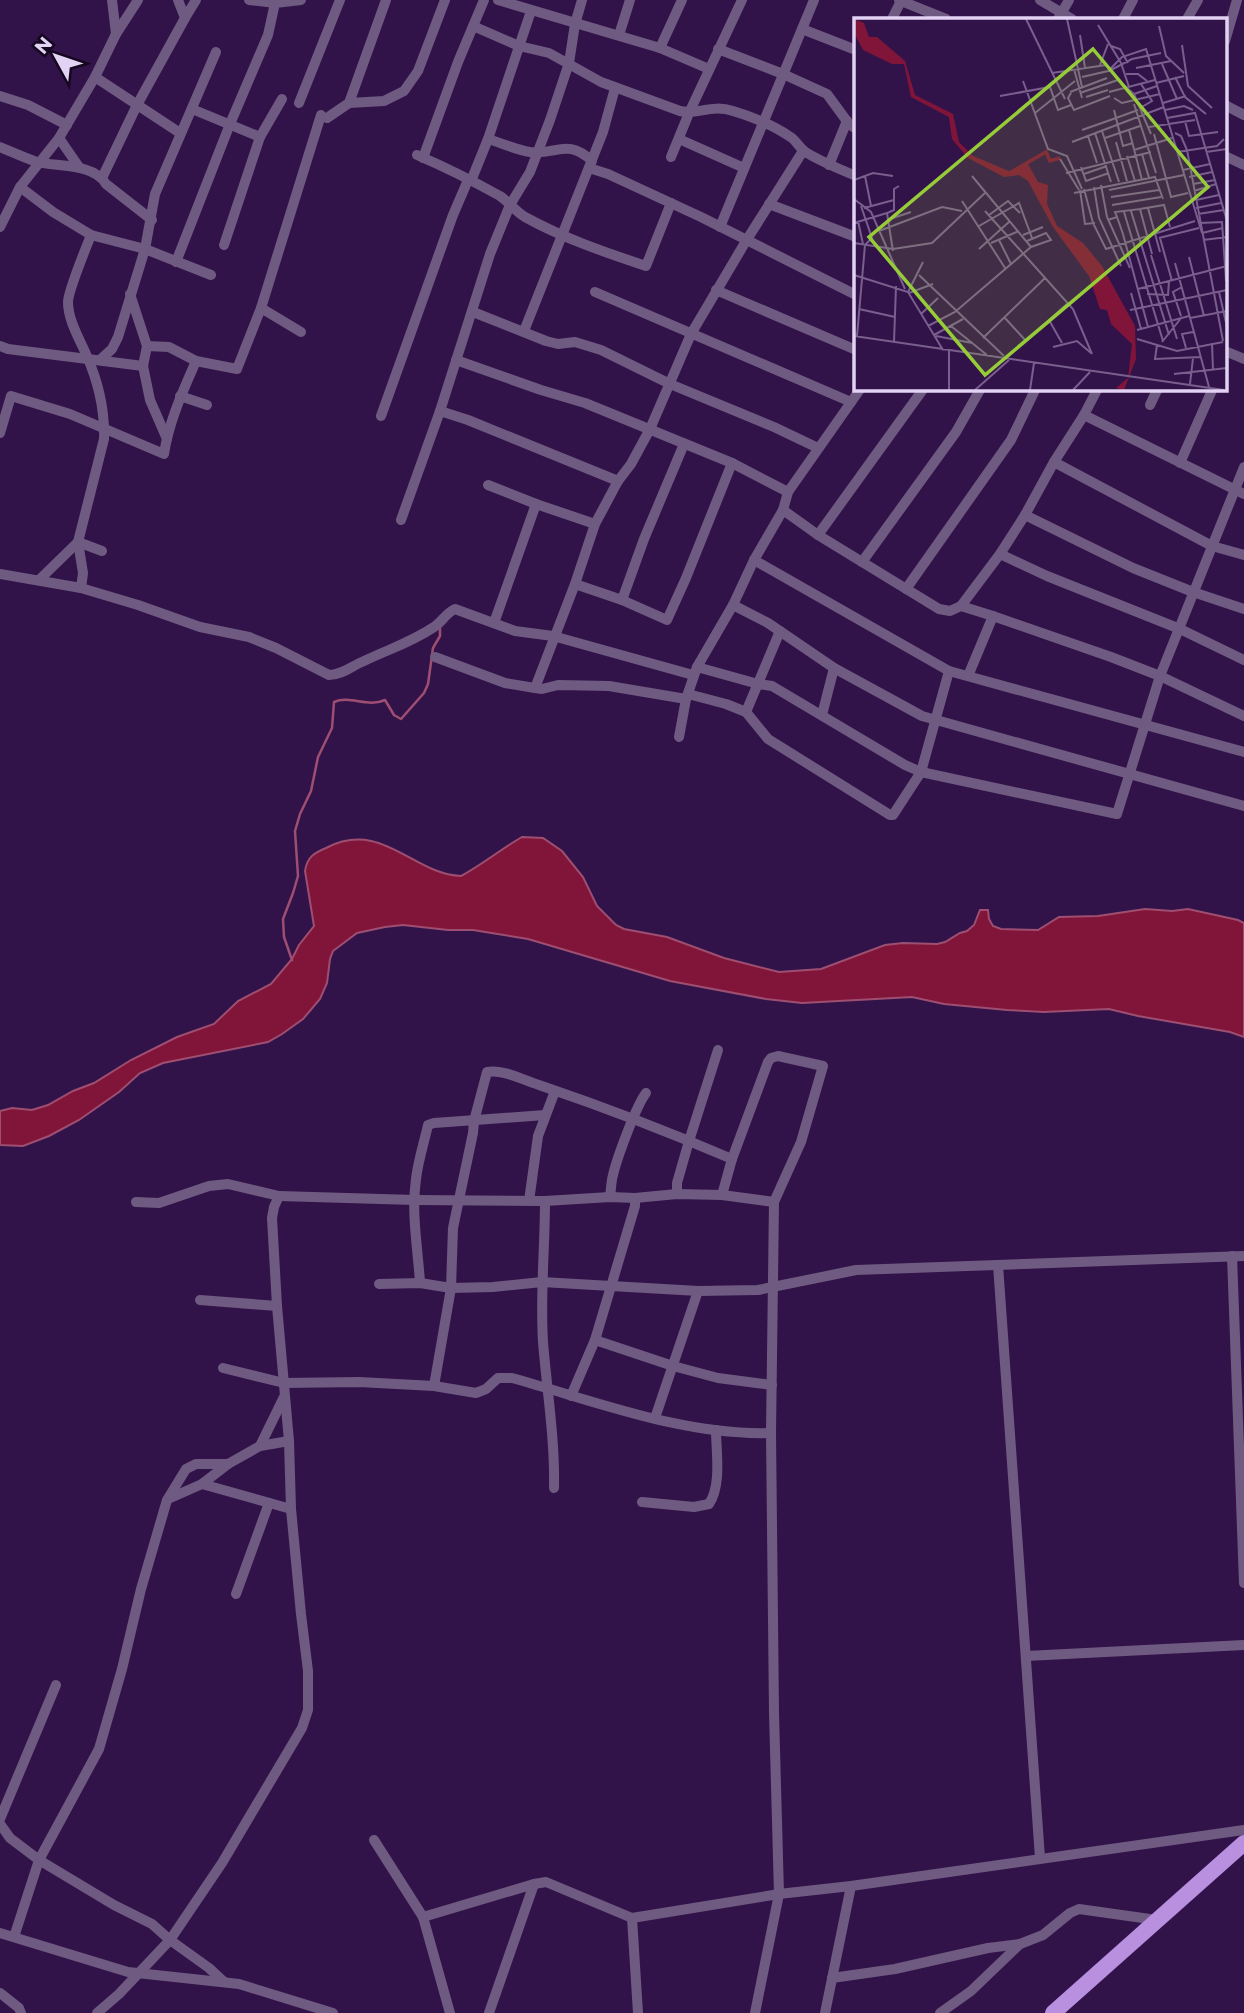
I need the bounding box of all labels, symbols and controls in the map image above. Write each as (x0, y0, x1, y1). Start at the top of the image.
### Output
inset map (854, 18, 1226, 390)
north arrow (21, 21, 91, 91)
text: N (30, 32, 57, 59)

